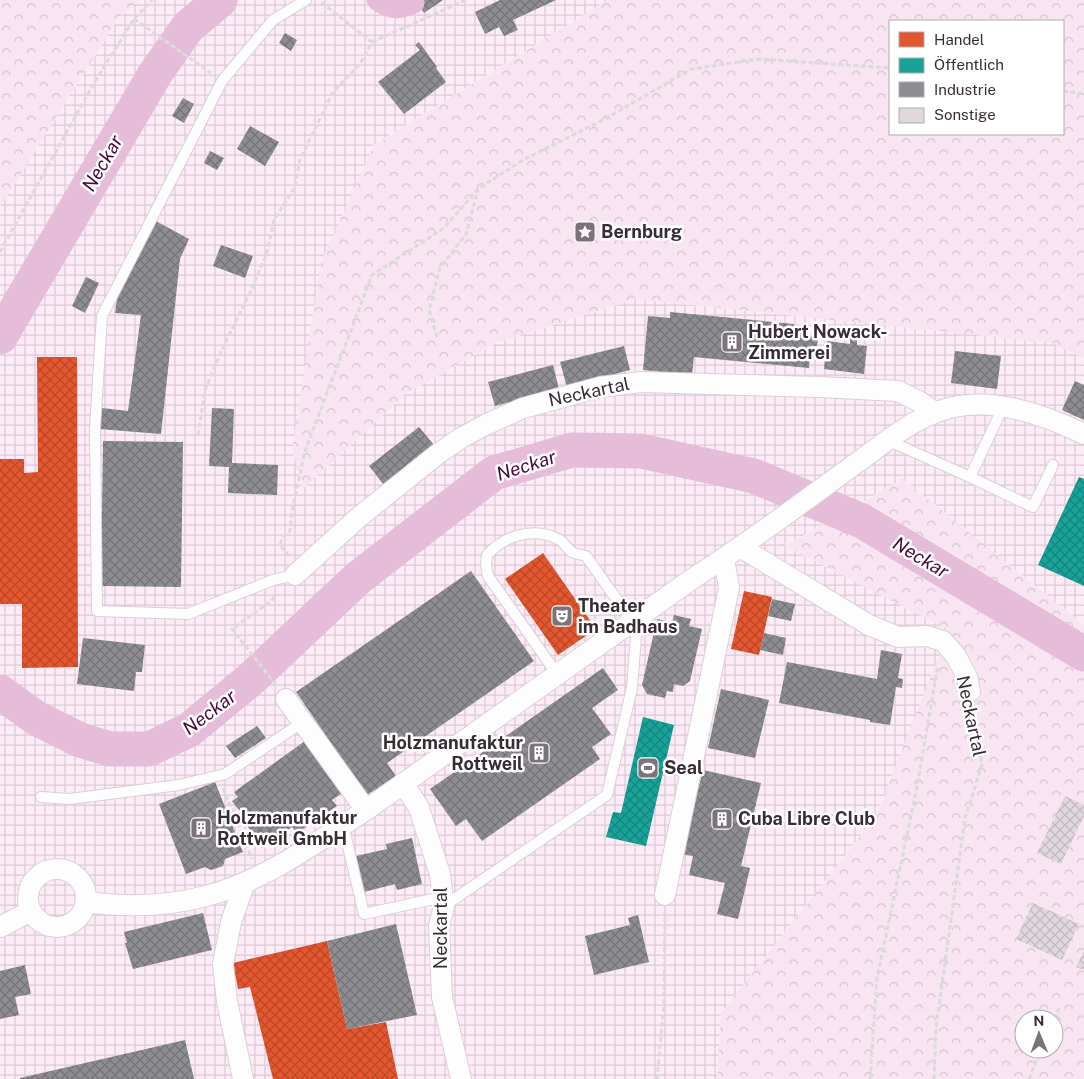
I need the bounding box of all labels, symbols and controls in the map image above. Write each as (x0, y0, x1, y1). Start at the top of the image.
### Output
legend (889, 20, 1064, 135)
text: Handel (934, 31, 984, 48)
text: Öffentlich (934, 55, 1004, 73)
text: Industrie (934, 81, 996, 98)
text: Sonstige (934, 106, 996, 123)
water label: Neckar (77, 130, 127, 195)
place icon: Bernburg (573, 220, 597, 244)
place label: Bernburg (601, 221, 682, 242)
place label: Hubert Nowack- Zimmerei (748, 321, 887, 363)
building icon: Hubert Nowack- Zimmerei (720, 330, 744, 354)
street label: Neckartal (546, 373, 631, 410)
water label: Neckar (493, 445, 559, 485)
water label: Neckar (889, 532, 954, 583)
place label: Theater im Badhaus (578, 595, 678, 637)
theatre icon: Theater im Badhaus (550, 604, 574, 628)
street label: Neckartal (953, 673, 990, 758)
water label: Neckar (178, 684, 241, 739)
place label: Holzmanufaktur Rottweil (383, 732, 524, 774)
building icon: Holzmanufaktur Rottweil (527, 741, 551, 765)
sports icon: Seal (636, 756, 660, 780)
place label: Seal (664, 757, 703, 778)
place label: Holzmanufaktur Rottweil GmbH (217, 807, 358, 849)
building icon: Cuba Libre Club (710, 807, 734, 831)
place label: Cuba Libre Club (738, 808, 875, 829)
building icon: Holzmanufaktur Rottweil GmbH (189, 816, 213, 840)
street label: Neckartal (430, 887, 451, 969)
north arrow (1014, 1009, 1064, 1059)
text: N (1033, 1013, 1044, 1029)

